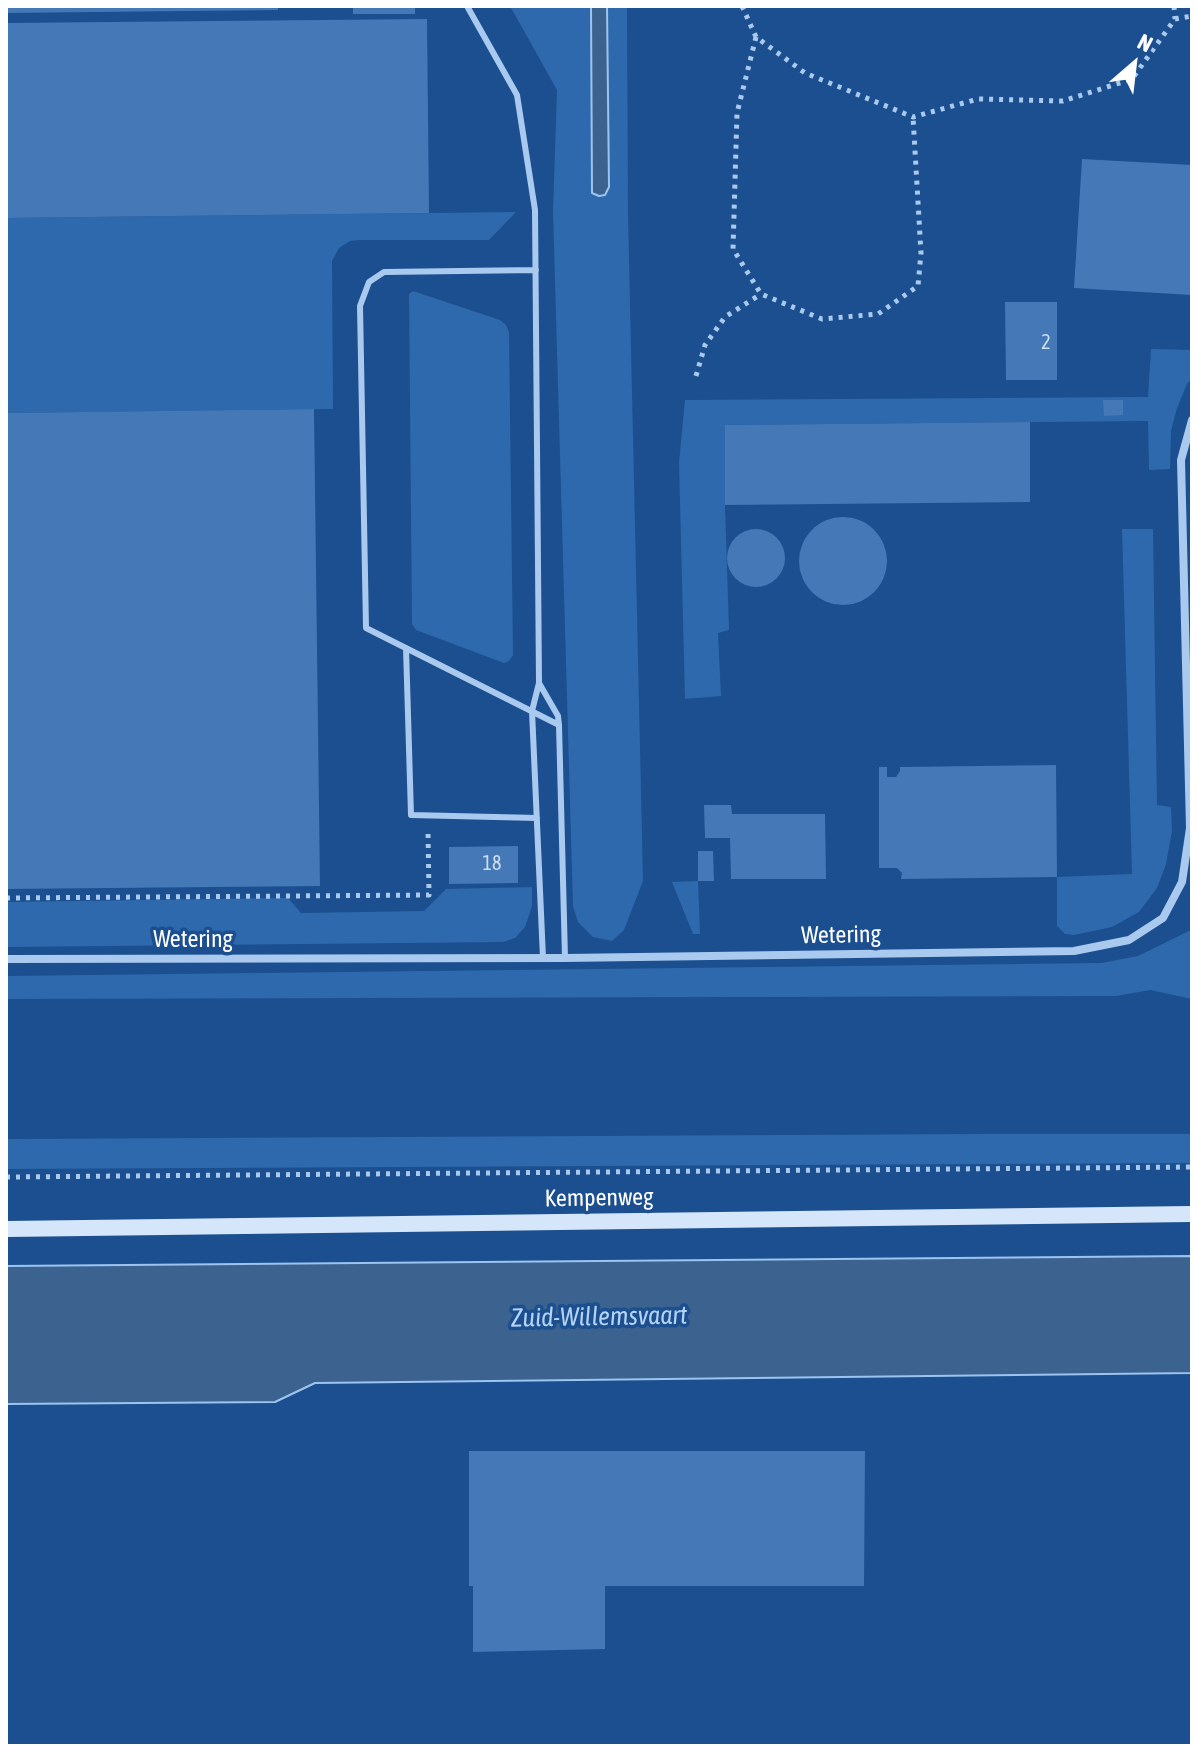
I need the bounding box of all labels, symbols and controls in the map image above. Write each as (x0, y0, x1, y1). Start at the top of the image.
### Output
north arrow (1094, 24, 1174, 104)
text: N (1133, 28, 1157, 57)
house number: 2 (1041, 331, 1051, 355)
house number: 18 (483, 852, 501, 876)
street label: Wetering (801, 920, 881, 950)
street label: Wetering (153, 925, 233, 953)
street label: Kempenweg (544, 1183, 654, 1213)
water label: Zuid-Willemsvaart (510, 1300, 688, 1334)

